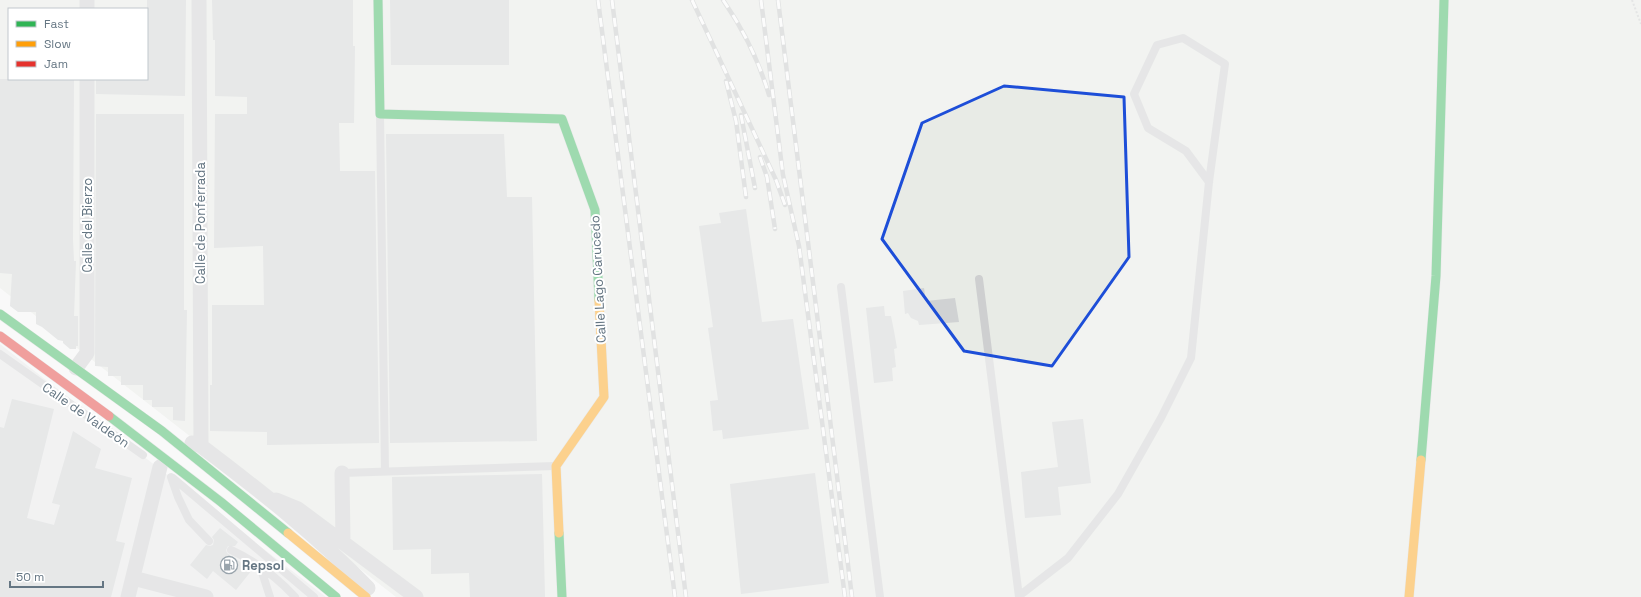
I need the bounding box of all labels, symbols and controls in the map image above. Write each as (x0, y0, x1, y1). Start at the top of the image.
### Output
legend (8, 8, 148, 80)
text: Fast (44, 16, 69, 32)
text: Slow (44, 36, 71, 52)
text: Jam (44, 56, 68, 72)
street label: Calle de Ponferrada (192, 162, 209, 284)
street label: Calle del Bierzo (79, 178, 96, 272)
street label: Calle Lago Carucedo (586, 215, 610, 343)
street label: Calle de Valdeón (39, 379, 133, 451)
fuel station icon: Repsol (219, 555, 239, 575)
place label: Repsol (242, 557, 284, 574)
scale bar (10, 563, 103, 589)
text: 50 m (16, 569, 44, 585)

